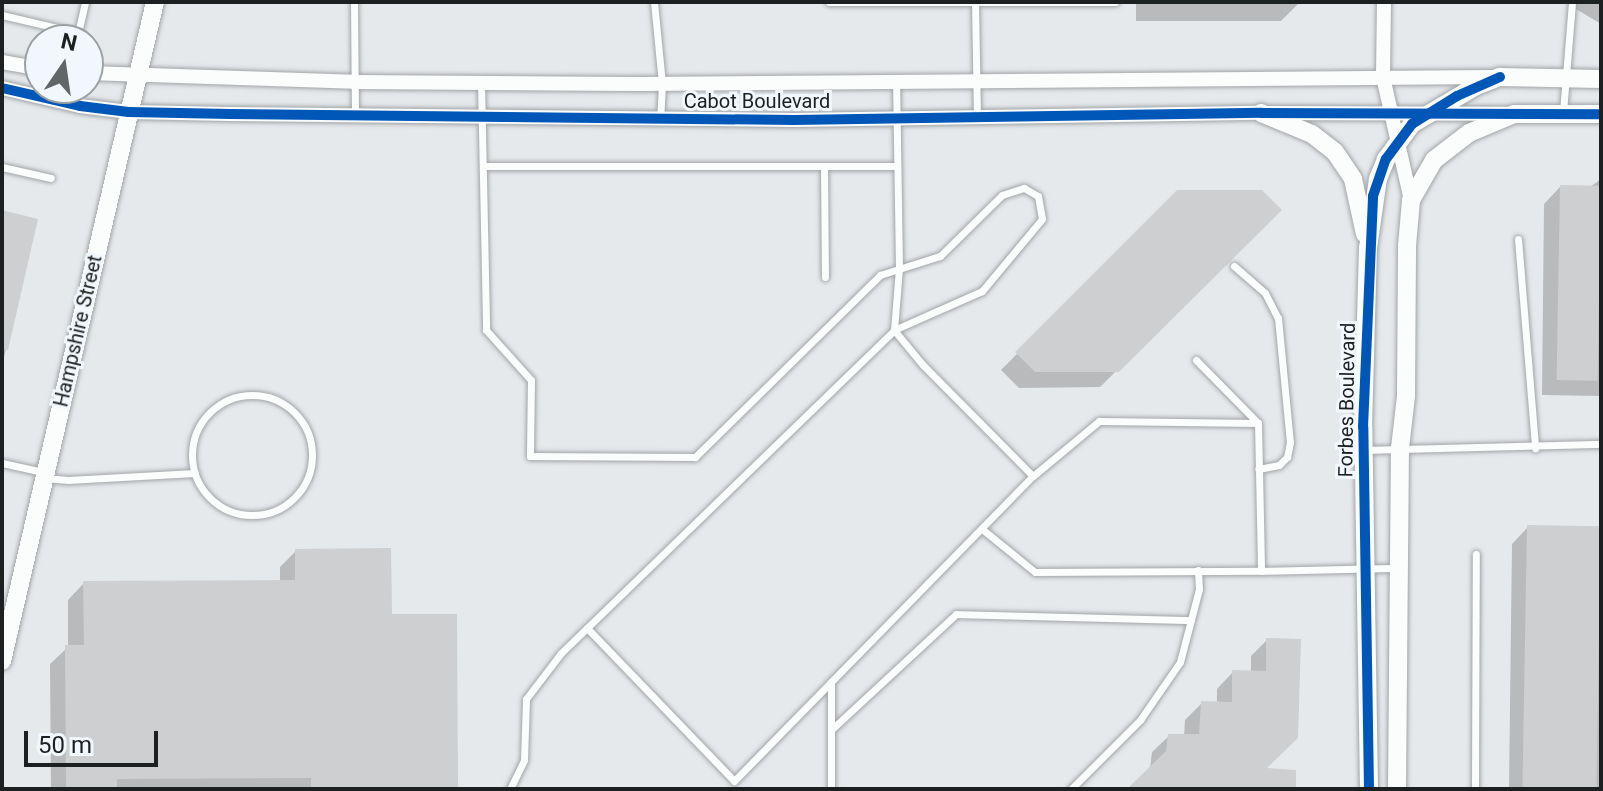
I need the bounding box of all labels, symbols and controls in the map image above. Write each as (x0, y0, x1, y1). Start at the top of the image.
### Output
north arrow (24, 24, 104, 104)
text: N (59, 28, 79, 56)
street label: Cabot Boulevard (684, 89, 830, 113)
street label: Hampshire Street (49, 253, 107, 409)
street label: Forbes Boulevard (1334, 322, 1360, 478)
scale bar (28, 715, 162, 765)
text: 50 m (38, 731, 92, 759)

